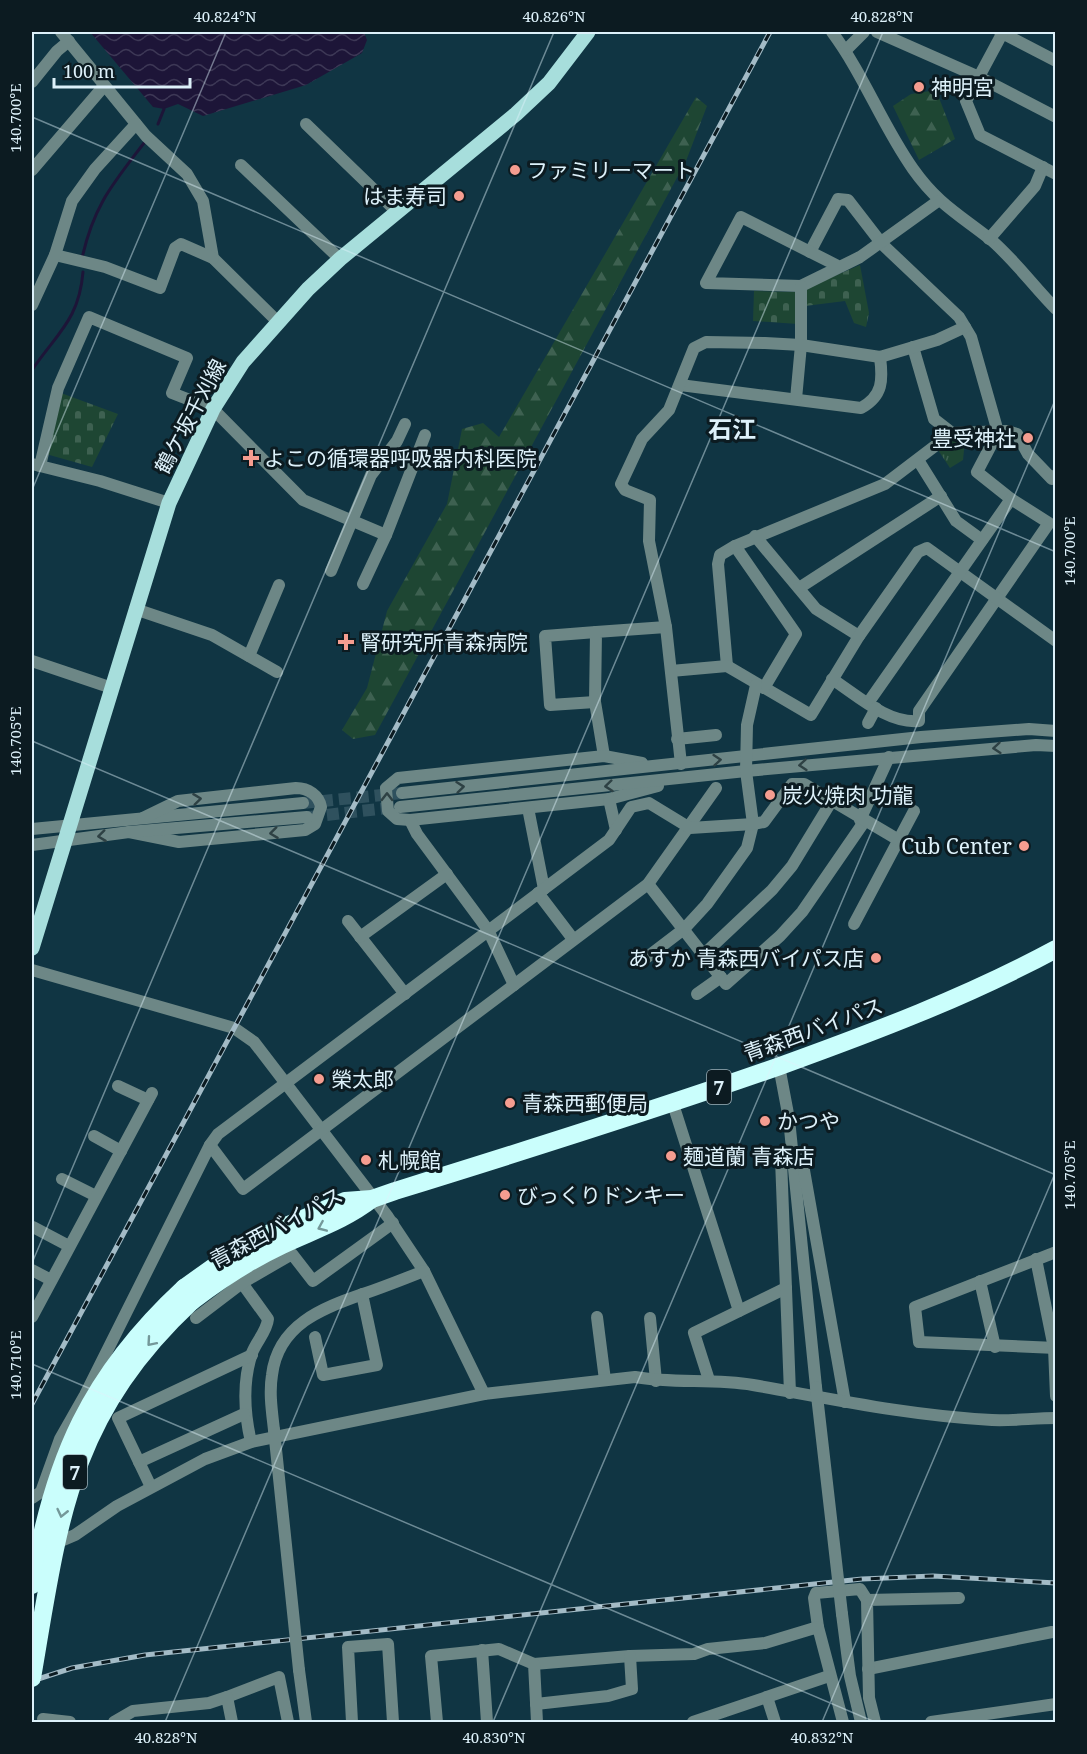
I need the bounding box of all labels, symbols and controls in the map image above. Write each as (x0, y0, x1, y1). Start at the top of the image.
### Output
text: 40.824°N (193, 6, 257, 26)
text: 40.826°N (522, 6, 586, 26)
text: 40.828°N (850, 6, 914, 26)
scale bar (54, 51, 190, 89)
text: 100 m (63, 59, 115, 83)
place label: 神明宮 (931, 73, 994, 101)
marker: 神明宮 (912, 80, 926, 94)
text: 140.700°E (5, 83, 25, 153)
place label: ファミリーマート (527, 156, 695, 184)
marker: ファミリーマート (508, 163, 522, 177)
place label: はま寿司 (363, 182, 447, 210)
marker: はま寿司 (452, 189, 466, 203)
street label: 鶴ケ坂千刈線 (148, 354, 232, 478)
district label: 石江 (708, 412, 756, 445)
place label: 豊受神社 (932, 424, 1016, 452)
marker: 豊受神社 (1021, 431, 1035, 445)
place label: よこの循環器呼吸器内科医院 (264, 444, 537, 472)
marker: よこの循環器呼吸器内科医院 (242, 449, 260, 467)
text: 140.700°E (1059, 516, 1079, 586)
place label: 腎研究所青森病院 (360, 628, 528, 656)
marker: 腎研究所青森病院 (337, 633, 355, 651)
text: 140.705°E (5, 706, 25, 776)
one-way arrow (993, 741, 1002, 754)
one-way arrow (712, 754, 721, 767)
one-way arrow (798, 758, 807, 771)
one-way arrow (604, 779, 614, 792)
one-way arrow (455, 781, 465, 794)
place label: 炭火焼肉 功龍 (782, 781, 913, 809)
marker: 炭火焼肉 功龍 (763, 788, 777, 802)
one-way arrow (381, 792, 393, 801)
one-way arrow (193, 793, 202, 806)
one-way arrow (270, 827, 279, 839)
one-way arrow (98, 829, 107, 841)
place label: Cub Center (901, 832, 1012, 860)
marker: Cub Center (1017, 839, 1031, 853)
place label: あすか 青森西バイパス店 (628, 944, 864, 972)
marker: あすか 青森西バイパス店 (869, 951, 883, 965)
street label: 青森西バイパス (739, 991, 887, 1067)
place label: 榮太郎 (331, 1065, 394, 1093)
road number: 7 (707, 1070, 731, 1104)
marker: 榮太郎 (312, 1072, 326, 1086)
place label: 青森西郵便局 (522, 1089, 648, 1117)
marker: 青森西郵便局 (503, 1096, 517, 1110)
place label: かつや (777, 1107, 840, 1135)
marker: かつや (758, 1114, 772, 1128)
text: 140.705°E (1059, 1140, 1079, 1210)
place label: 麺道蘭 青森店 (683, 1142, 814, 1170)
place label: 札幌館 (378, 1146, 441, 1174)
marker: 麺道蘭 青森店 (664, 1149, 678, 1163)
marker: 札幌館 (359, 1153, 373, 1167)
street label: 青森西バイパス (205, 1180, 347, 1274)
place label: びっくりドンキー (517, 1181, 685, 1209)
marker: びっくりドンキー (498, 1188, 512, 1202)
one-way arrow (317, 1220, 328, 1232)
text: 140.710°E (5, 1330, 25, 1400)
one-way arrow (147, 1335, 158, 1346)
road number: 7 (63, 1455, 87, 1489)
one-way arrow (57, 1508, 70, 1518)
text: 40.828°N (134, 1727, 198, 1747)
text: 40.830°N (462, 1727, 526, 1747)
text: 40.832°N (790, 1727, 854, 1747)

